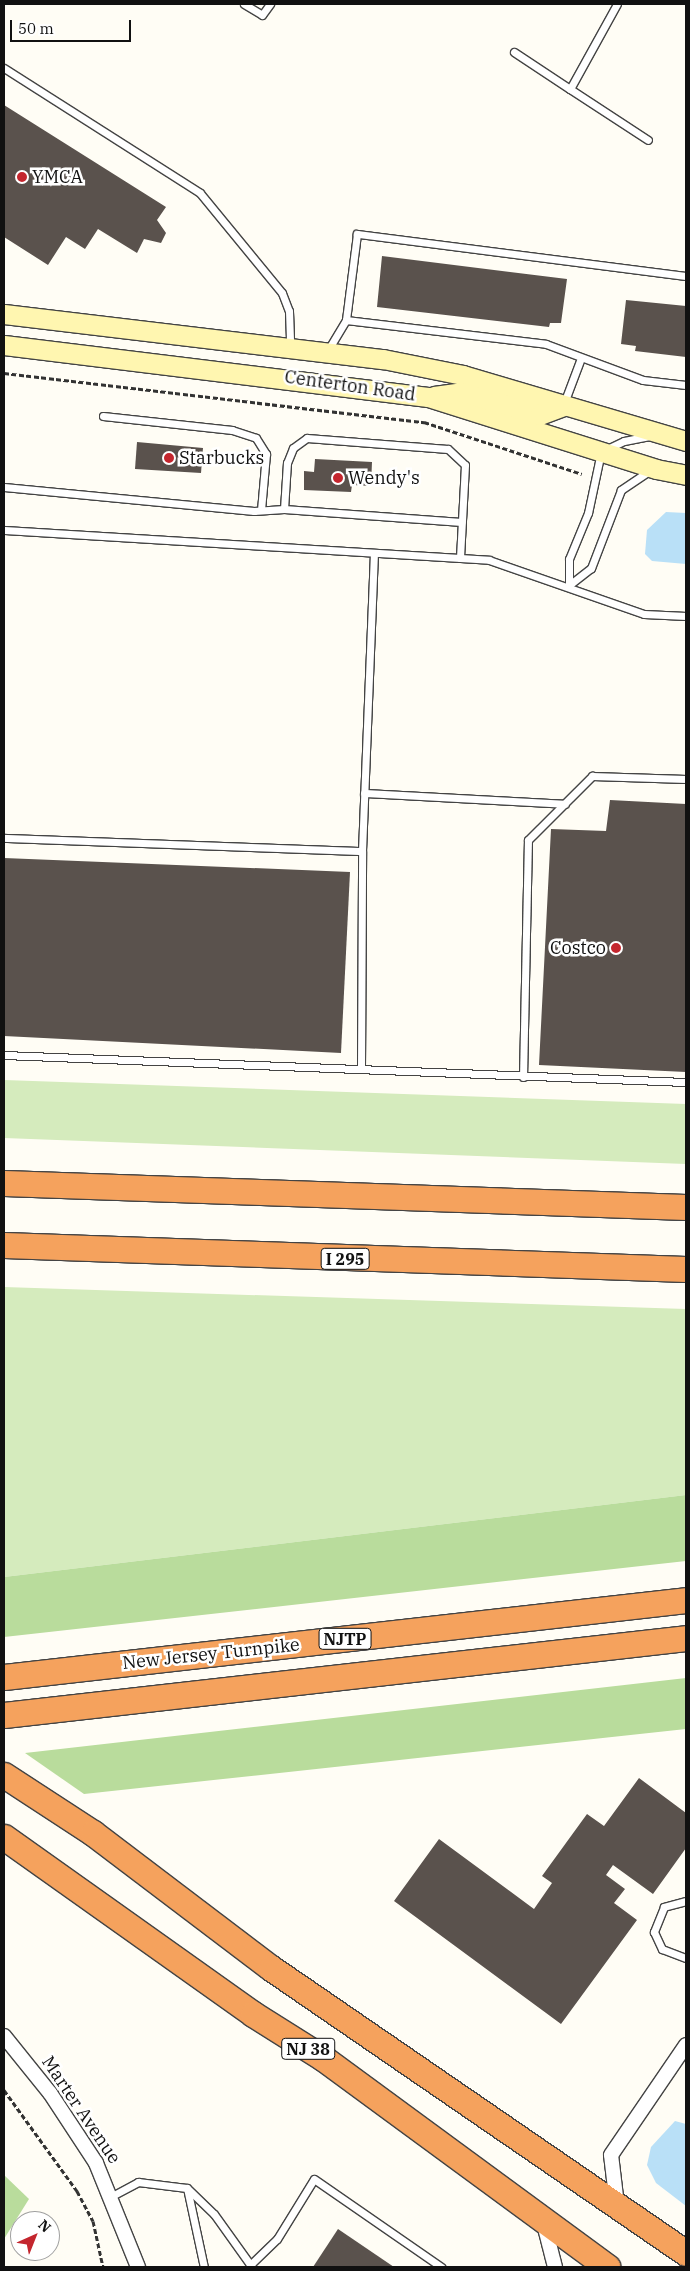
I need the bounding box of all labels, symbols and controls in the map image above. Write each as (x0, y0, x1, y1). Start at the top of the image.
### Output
scale bar (12, 10, 134, 42)
text: 50 m (18, 19, 54, 38)
place label: YMCA (32, 166, 83, 188)
marker: YMCA (16, 171, 28, 183)
street label: Centerton Road (283, 366, 417, 406)
place label: Starbucks (179, 447, 264, 469)
marker: Starbucks (163, 452, 175, 464)
place label: Wendy's (348, 467, 420, 489)
marker: Wendy's (332, 472, 344, 484)
place label: Costco (550, 937, 606, 959)
marker: Costco (610, 942, 622, 954)
road number: I 295 (320, 1246, 370, 1272)
road number: NJTP (318, 1626, 372, 1652)
street label: New Jersey Turnpike (121, 1634, 301, 1674)
road number: NJ 38 (280, 2036, 336, 2062)
street label: Marter Avenue (37, 2052, 125, 2168)
north arrow (10, 2211, 60, 2261)
text: N (34, 2216, 55, 2236)

